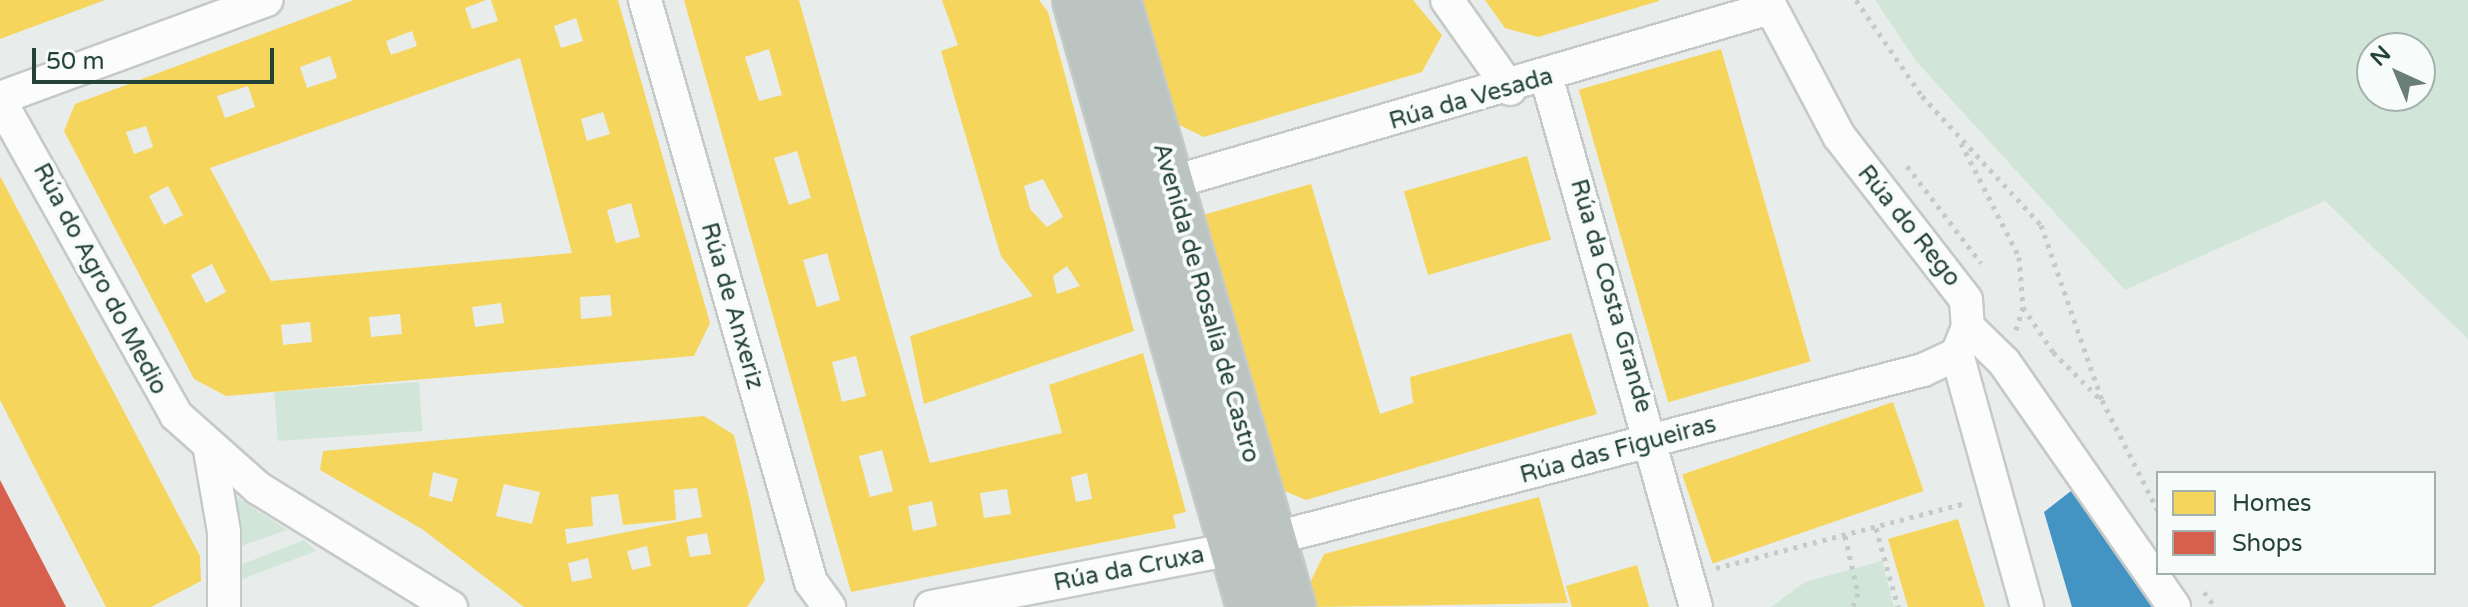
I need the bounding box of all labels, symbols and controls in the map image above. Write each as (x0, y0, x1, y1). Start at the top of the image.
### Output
scale bar (36, 32, 278, 82)
north arrow (2356, 32, 2436, 112)
text: N (2365, 41, 2396, 72)
text: 50 m (46, 47, 104, 76)
street label: Rúa da Vesada (1386, 62, 1556, 136)
street label: Avenida de Rosalía de Castro (1147, 140, 1265, 466)
street label: Rúa do Agro do Medio (27, 158, 173, 400)
street label: Rúa do Rego (1851, 160, 1967, 292)
street label: Rúa da Costa Grande (1564, 176, 1658, 416)
street label: Rúa de Anxeriz (694, 219, 770, 393)
street label: Rúa das Figueiras (1517, 410, 1719, 490)
legend (2156, 471, 2436, 575)
text: Homes (2232, 489, 2312, 518)
text: Shops (2232, 529, 2302, 558)
street label: Rúa da Cruxa (1051, 540, 1207, 598)

